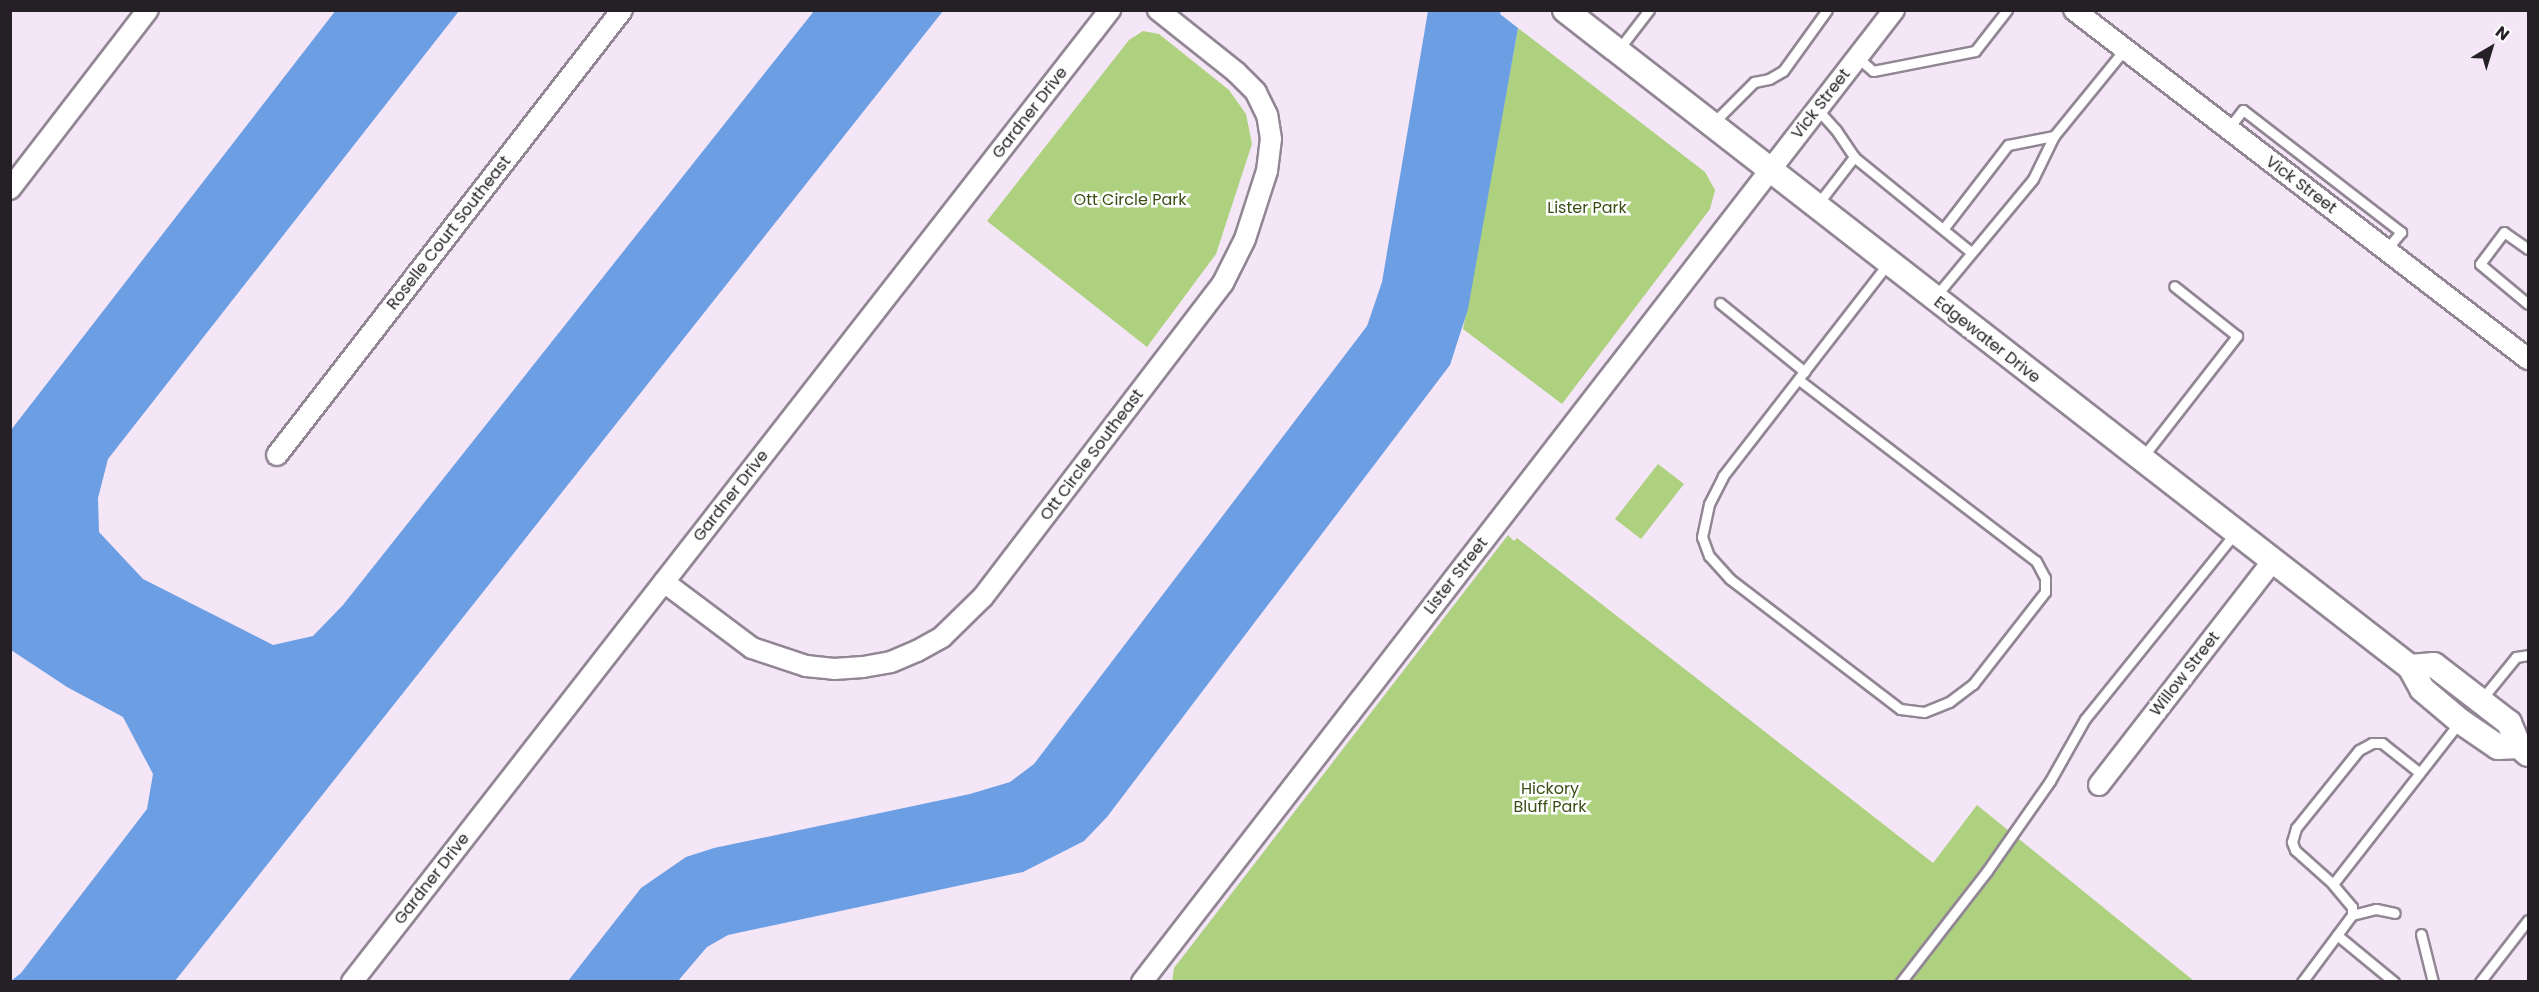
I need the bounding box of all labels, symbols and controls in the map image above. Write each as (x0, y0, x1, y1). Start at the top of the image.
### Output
north arrow (2461, 18, 2521, 78)
text: N (2491, 21, 2514, 46)
street label: Gardner Drive (988, 64, 1072, 162)
street label: Vick Street (1788, 65, 1854, 143)
street label: Roselle Court Southeast (383, 152, 515, 314)
street label: Vick Street (2262, 152, 2340, 218)
park label: Ott Circle Park (1074, 190, 1186, 210)
park label: Lister Park (1547, 198, 1627, 218)
street label: Edgewater Drive (1930, 292, 2044, 388)
street label: Ott Circle Southeast (1036, 386, 1148, 524)
street label: Gardner Drive (689, 447, 773, 545)
street label: Lister Street (1420, 534, 1492, 618)
street label: Willow Street (2146, 628, 2224, 720)
park label: Hickory Bluff Park (1513, 779, 1587, 817)
street label: Gardner Drive (390, 830, 474, 928)

